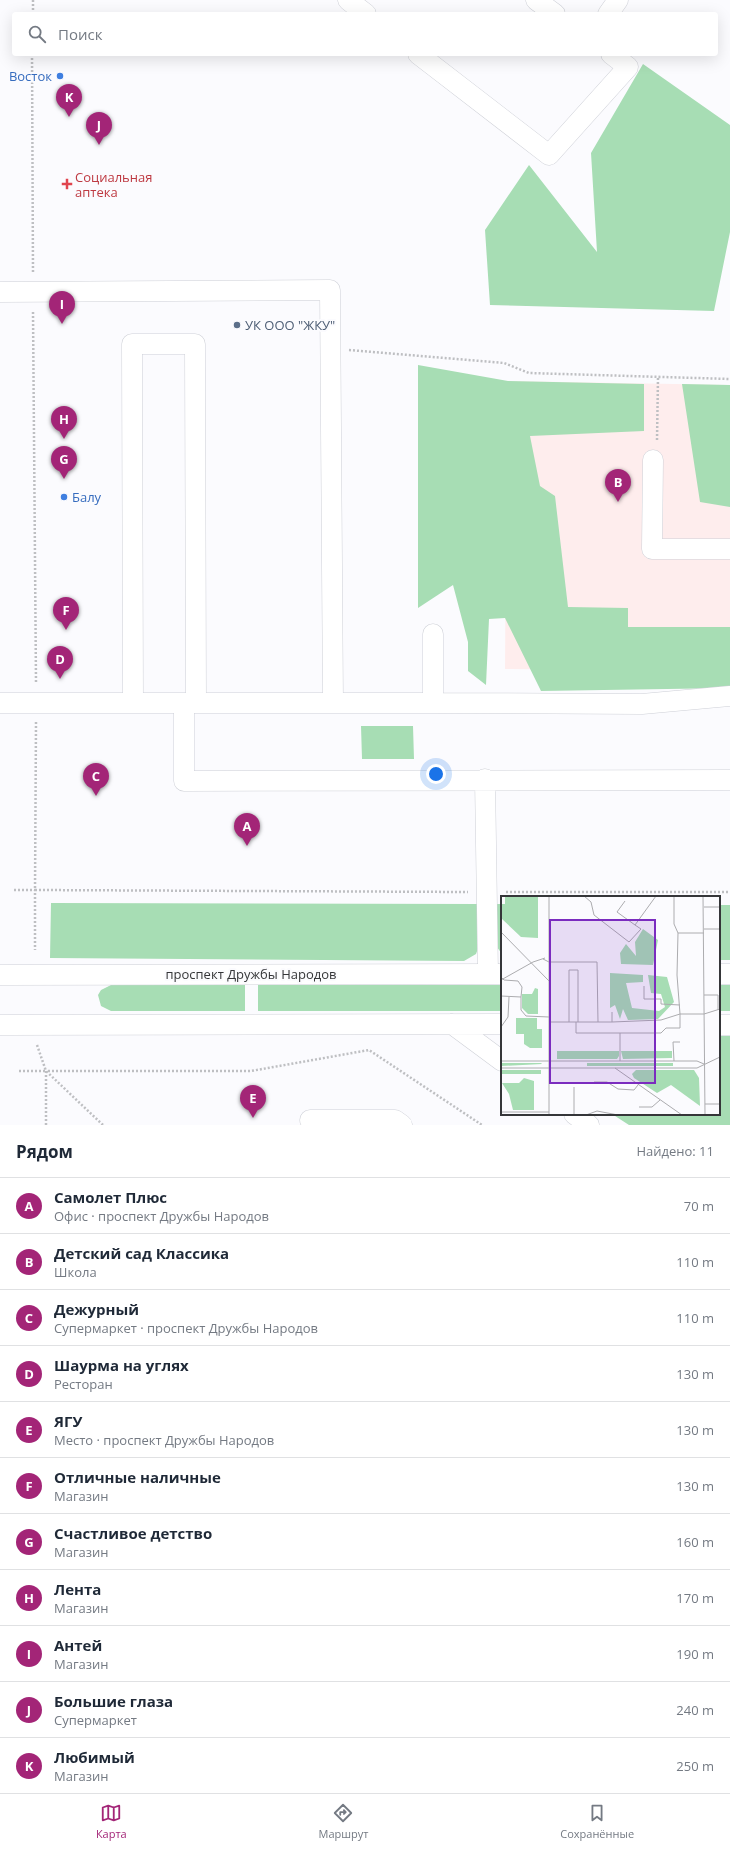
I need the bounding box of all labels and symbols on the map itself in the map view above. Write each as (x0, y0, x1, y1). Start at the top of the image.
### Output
place label: Восток (9, 67, 52, 85)
marker: Восток (55, 71, 65, 81)
pin: K (56, 84, 82, 117)
pin: J (86, 112, 112, 145)
place label: Социальная аптека (75, 168, 152, 201)
marker: Социальная аптека (62, 179, 72, 189)
pin: I (49, 291, 75, 324)
place label: УК ООО "ЖКУ" (245, 316, 335, 334)
marker: УК ООО "ЖКУ" (232, 320, 242, 330)
pin: H (51, 406, 77, 439)
pin: G (51, 446, 77, 479)
pin: B (605, 469, 631, 502)
place label: Балу (72, 488, 102, 506)
marker: Балу (59, 492, 69, 502)
pin: F (53, 597, 79, 630)
pin: D (47, 646, 73, 679)
pin: C (83, 763, 109, 796)
your location (426, 764, 446, 784)
pin: A (234, 813, 260, 846)
inset map (501, 896, 720, 1115)
street label: проспект Дружбы Народов (166, 965, 336, 983)
pin: E (240, 1085, 266, 1118)

